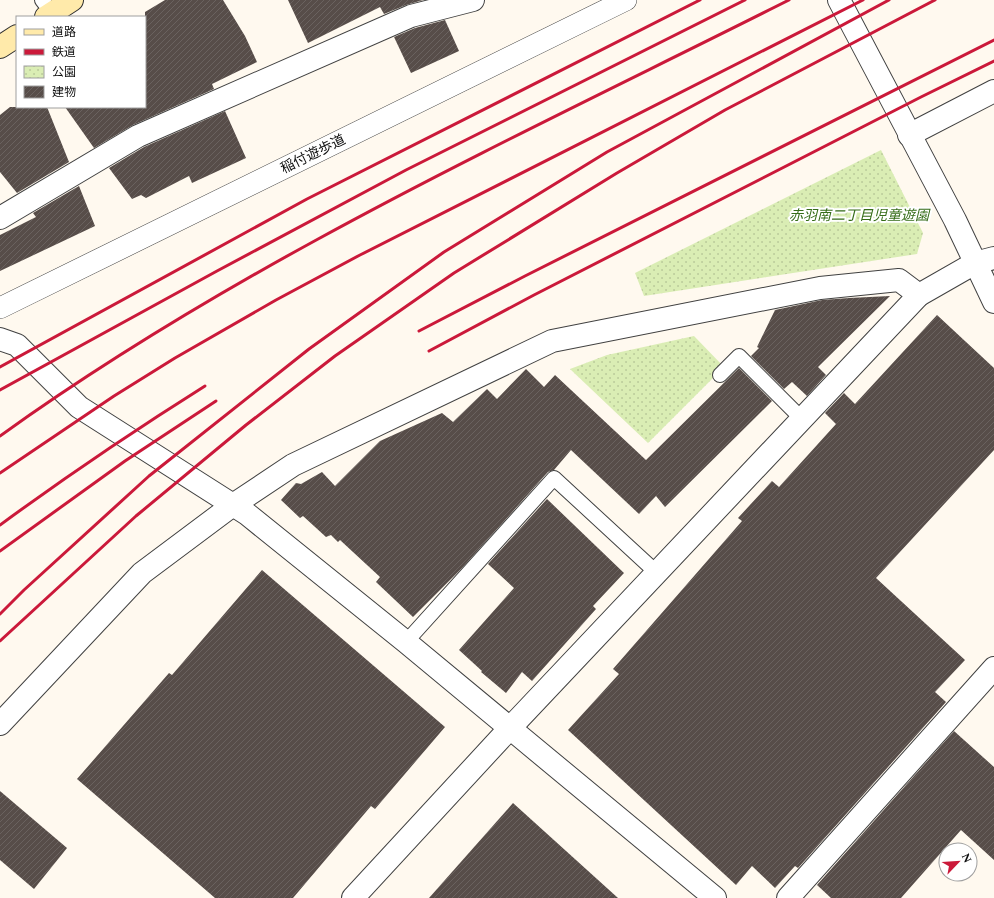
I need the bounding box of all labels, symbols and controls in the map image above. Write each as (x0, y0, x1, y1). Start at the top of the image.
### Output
legend (16, 16, 146, 108)
text: 道路 (52, 23, 76, 42)
text: 鉄道 (52, 43, 76, 62)
text: 公園 (52, 63, 76, 82)
text: 建物 (52, 83, 76, 102)
street label: 稲付遊歩道 (277, 129, 349, 179)
park label: 赤羽南二丁目児童遊園 (789, 205, 931, 226)
north arrow (938, 842, 978, 882)
text: N (957, 850, 976, 866)

